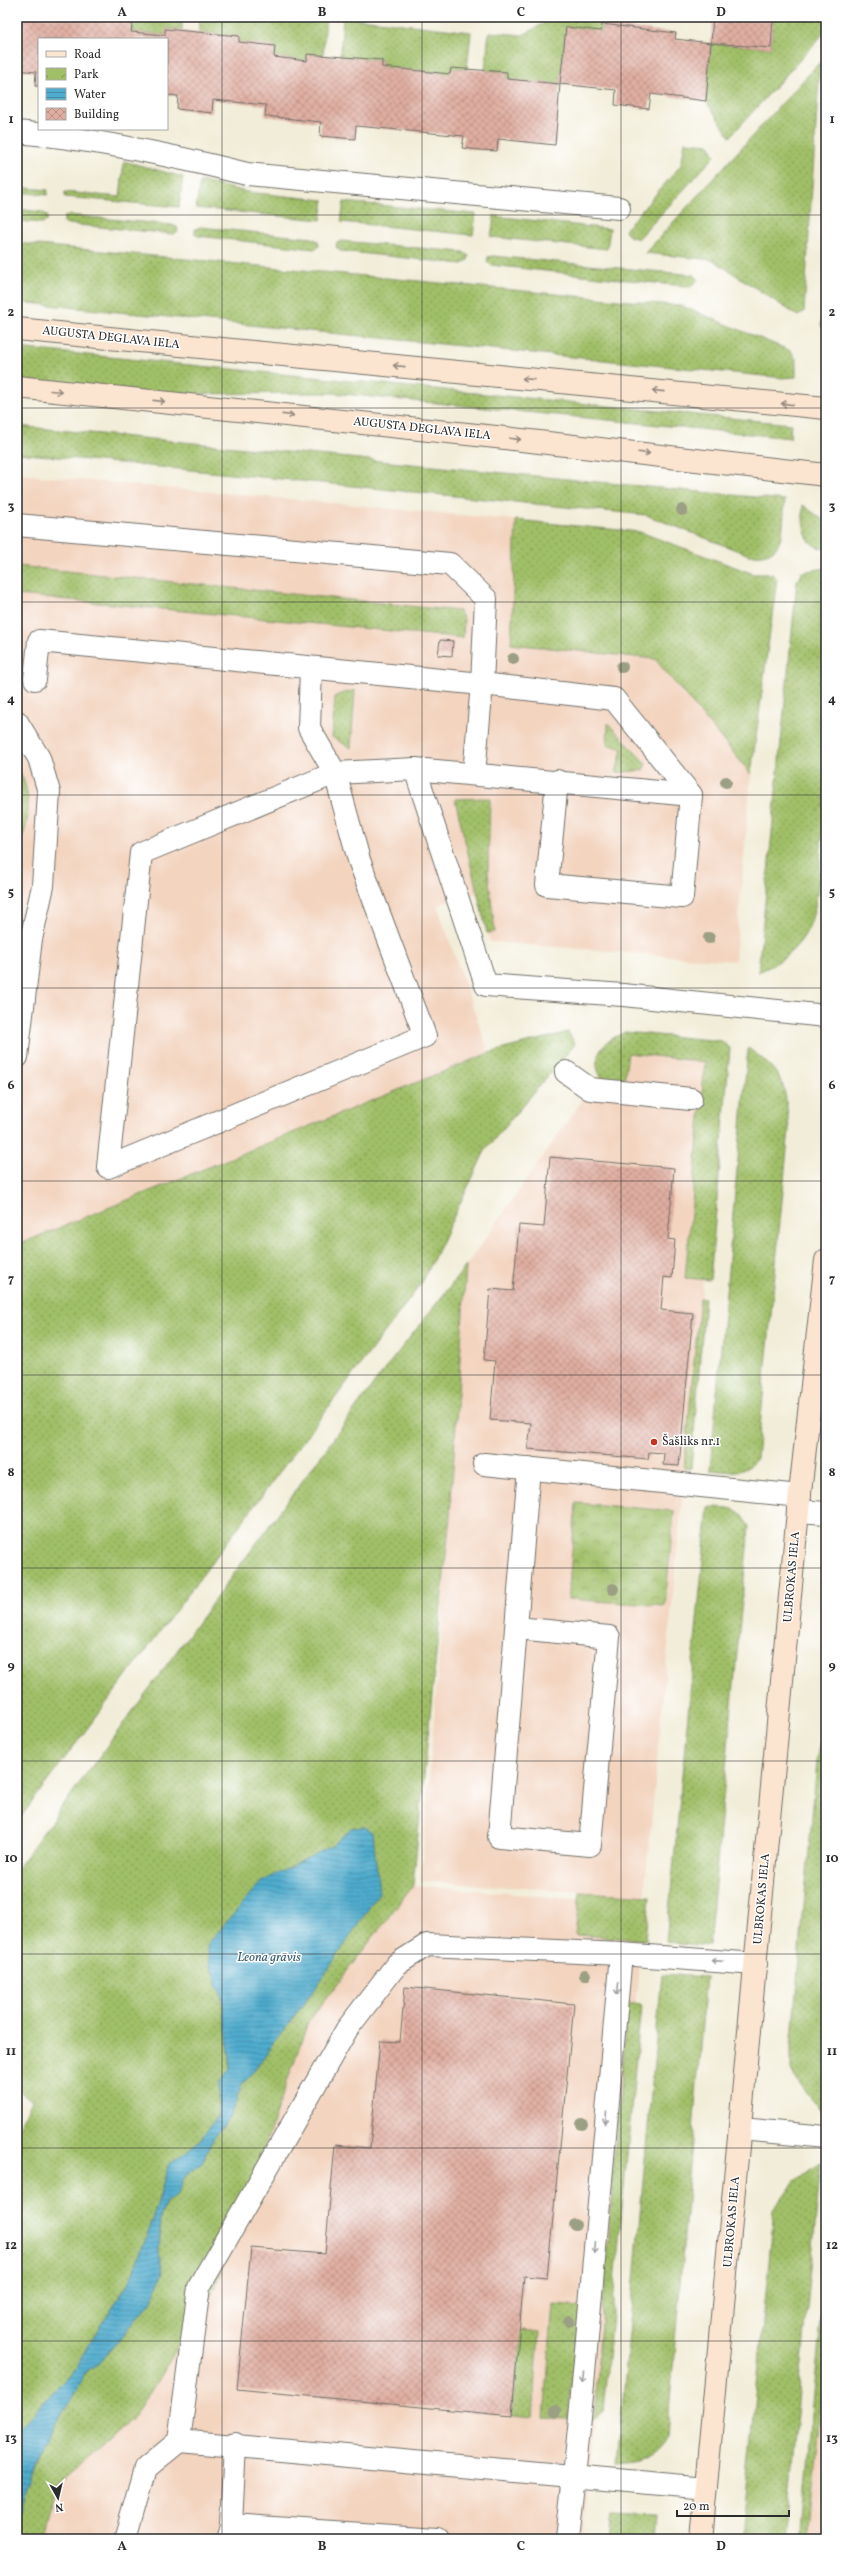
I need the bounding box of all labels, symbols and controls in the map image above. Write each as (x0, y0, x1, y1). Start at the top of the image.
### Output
text: A (117, 4, 127, 22)
text: B (318, 4, 327, 22)
text: C (517, 4, 525, 22)
text: D (716, 4, 726, 22)
legend (38, 38, 168, 130)
text: Road (74, 47, 101, 63)
text: Park (74, 67, 99, 83)
text: Water (74, 87, 106, 103)
text: Building (74, 107, 119, 123)
text: 1 (8, 111, 14, 129)
text: 1 (829, 111, 835, 129)
text: 2 (8, 304, 15, 322)
text: 2 (829, 304, 836, 322)
street label: AUGUSTA DEGLAVA IELA (41, 323, 181, 353)
one-way arrow (393, 362, 406, 370)
one-way arrow (522, 375, 535, 382)
one-way arrow (49, 387, 62, 395)
one-way arrow (652, 388, 665, 395)
one-way arrow (152, 397, 165, 405)
one-way arrow (781, 401, 794, 408)
one-way arrow (281, 411, 294, 418)
street label: AUGUSTA DEGLAVA IELA (352, 414, 492, 444)
one-way arrow (508, 435, 521, 442)
one-way arrow (637, 450, 650, 457)
text: 3 (8, 498, 15, 516)
text: 3 (829, 498, 836, 516)
text: 4 (7, 691, 15, 709)
text: 4 (828, 691, 836, 709)
text: 5 (8, 884, 14, 902)
text: 5 (829, 884, 835, 902)
text: 6 (7, 1077, 15, 1095)
text: 6 (828, 1077, 836, 1095)
text: 7 (8, 1271, 14, 1289)
text: 7 (829, 1271, 835, 1289)
place label: Šašliks nr.1 (662, 1433, 720, 1450)
marker: Šašliks nr.1 (649, 1437, 659, 1447)
text: 8 (7, 1464, 15, 1482)
text: 8 (828, 1464, 836, 1482)
street label: ULBROKAS IELA (780, 1530, 804, 1623)
text: 9 (7, 1657, 15, 1675)
text: 9 (828, 1657, 836, 1675)
text: 10 (4, 1850, 18, 1868)
text: 10 (825, 1850, 839, 1868)
street label: ULBROKAS IELA (750, 1852, 774, 1945)
water label: Leona grāvis (237, 1949, 301, 1967)
one-way arrow (711, 1958, 724, 1965)
one-way arrow (614, 1982, 621, 1995)
text: 11 (6, 2043, 16, 2061)
text: 11 (827, 2043, 837, 2061)
one-way arrow (603, 2111, 610, 2124)
street label: ULBROKAS IELA (720, 2175, 744, 2268)
text: 12 (5, 2237, 17, 2255)
text: 12 (826, 2237, 838, 2255)
one-way arrow (591, 2241, 598, 2254)
one-way arrow (580, 2370, 587, 2383)
text: 13 (5, 2430, 17, 2448)
text: 13 (826, 2430, 838, 2448)
north arrow (38, 2478, 78, 2518)
scale bar (677, 2492, 789, 2518)
text: N (54, 2498, 64, 2514)
text: 20 m (683, 2499, 710, 2515)
text: A (117, 2538, 127, 2556)
text: B (318, 2538, 327, 2556)
text: C (517, 2538, 525, 2556)
text: D (716, 2538, 726, 2556)

